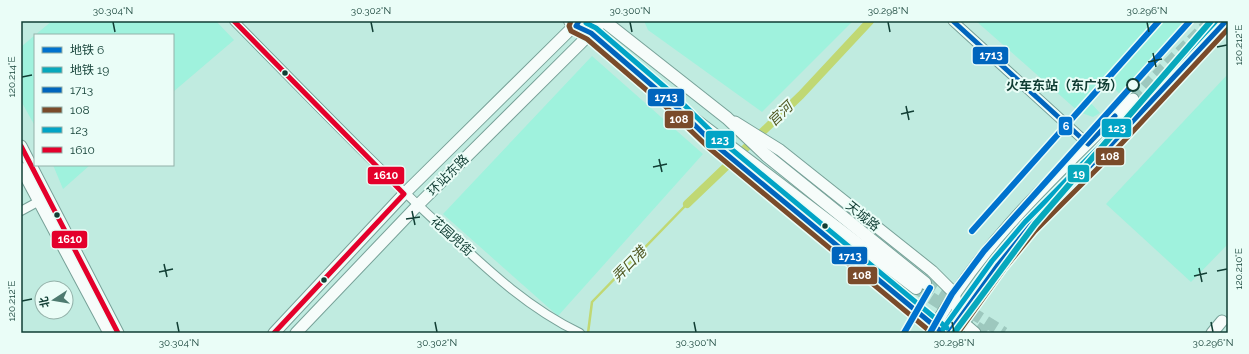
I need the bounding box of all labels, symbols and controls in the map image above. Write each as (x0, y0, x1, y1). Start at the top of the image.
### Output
text: 30.304°N (93, 5, 133, 16)
text: 30.302°N (351, 5, 391, 16)
text: 30.300°N (609, 5, 651, 16)
text: 30.298°N (868, 5, 908, 16)
text: 30.296°N (1127, 5, 1167, 16)
text: 120.212°E (1233, 25, 1244, 65)
legend (34, 34, 174, 166)
text: 地铁 6 (70, 43, 104, 57)
line badge: 1713 (972, 46, 1009, 65)
text: 1713 (979, 49, 1003, 62)
text: 120.214°E (6, 56, 17, 98)
text: 地铁 19 (70, 63, 109, 77)
unlabelled marker (280, 68, 290, 78)
place label: 火车东站（东广场） (1006, 78, 1123, 93)
marker: 火车东站（东广场） (1126, 78, 1140, 92)
text: 1713 (70, 83, 93, 97)
line badge: 1713 (647, 88, 685, 107)
text: 1713 (654, 91, 678, 104)
water label: 官河 (764, 96, 798, 129)
text: 108 (70, 103, 90, 117)
line badge: 108 (664, 110, 694, 129)
text: 108 (670, 113, 689, 126)
line badge: 6 (1058, 116, 1073, 136)
line badge: 123 (1101, 118, 1132, 138)
text: 6 (1063, 120, 1070, 133)
text: 123 (1108, 122, 1126, 135)
text: 123 (70, 123, 88, 137)
line badge: 123 (705, 130, 735, 149)
text: 123 (711, 134, 729, 147)
text: 1610 (70, 143, 95, 157)
line badge: 108 (1095, 147, 1125, 166)
text: 108 (1101, 150, 1120, 163)
street label: 环站东路 (424, 151, 472, 199)
line badge: 19 (1067, 164, 1090, 183)
line badge: 1610 (367, 166, 405, 185)
text: 19 (1073, 168, 1085, 181)
text: 1610 (374, 169, 398, 182)
street label: 天城路 (843, 198, 883, 234)
unlabelled marker (52, 210, 62, 220)
street label: 花园兜街 (428, 213, 476, 259)
unlabelled marker (820, 221, 830, 231)
line badge: 1610 (51, 230, 88, 249)
text: 1610 (58, 233, 82, 246)
water label: 弄口港 (609, 242, 651, 285)
line badge: 1713 (831, 246, 868, 265)
text: 120.210°E (1233, 248, 1244, 290)
text: 1713 (838, 250, 862, 263)
line badge: 108 (847, 266, 878, 285)
text: 108 (853, 269, 872, 282)
unlabelled marker (319, 275, 329, 285)
north arrow (34, 280, 74, 320)
text: 120.212°E (6, 281, 17, 321)
text: 北 (37, 295, 52, 309)
text: 30.304°N (159, 337, 199, 348)
text: 30.302°N (417, 337, 457, 348)
text: 30.300°N (675, 337, 717, 348)
text: 30.298°N (934, 337, 974, 348)
text: 30.296°N (1193, 337, 1233, 348)

